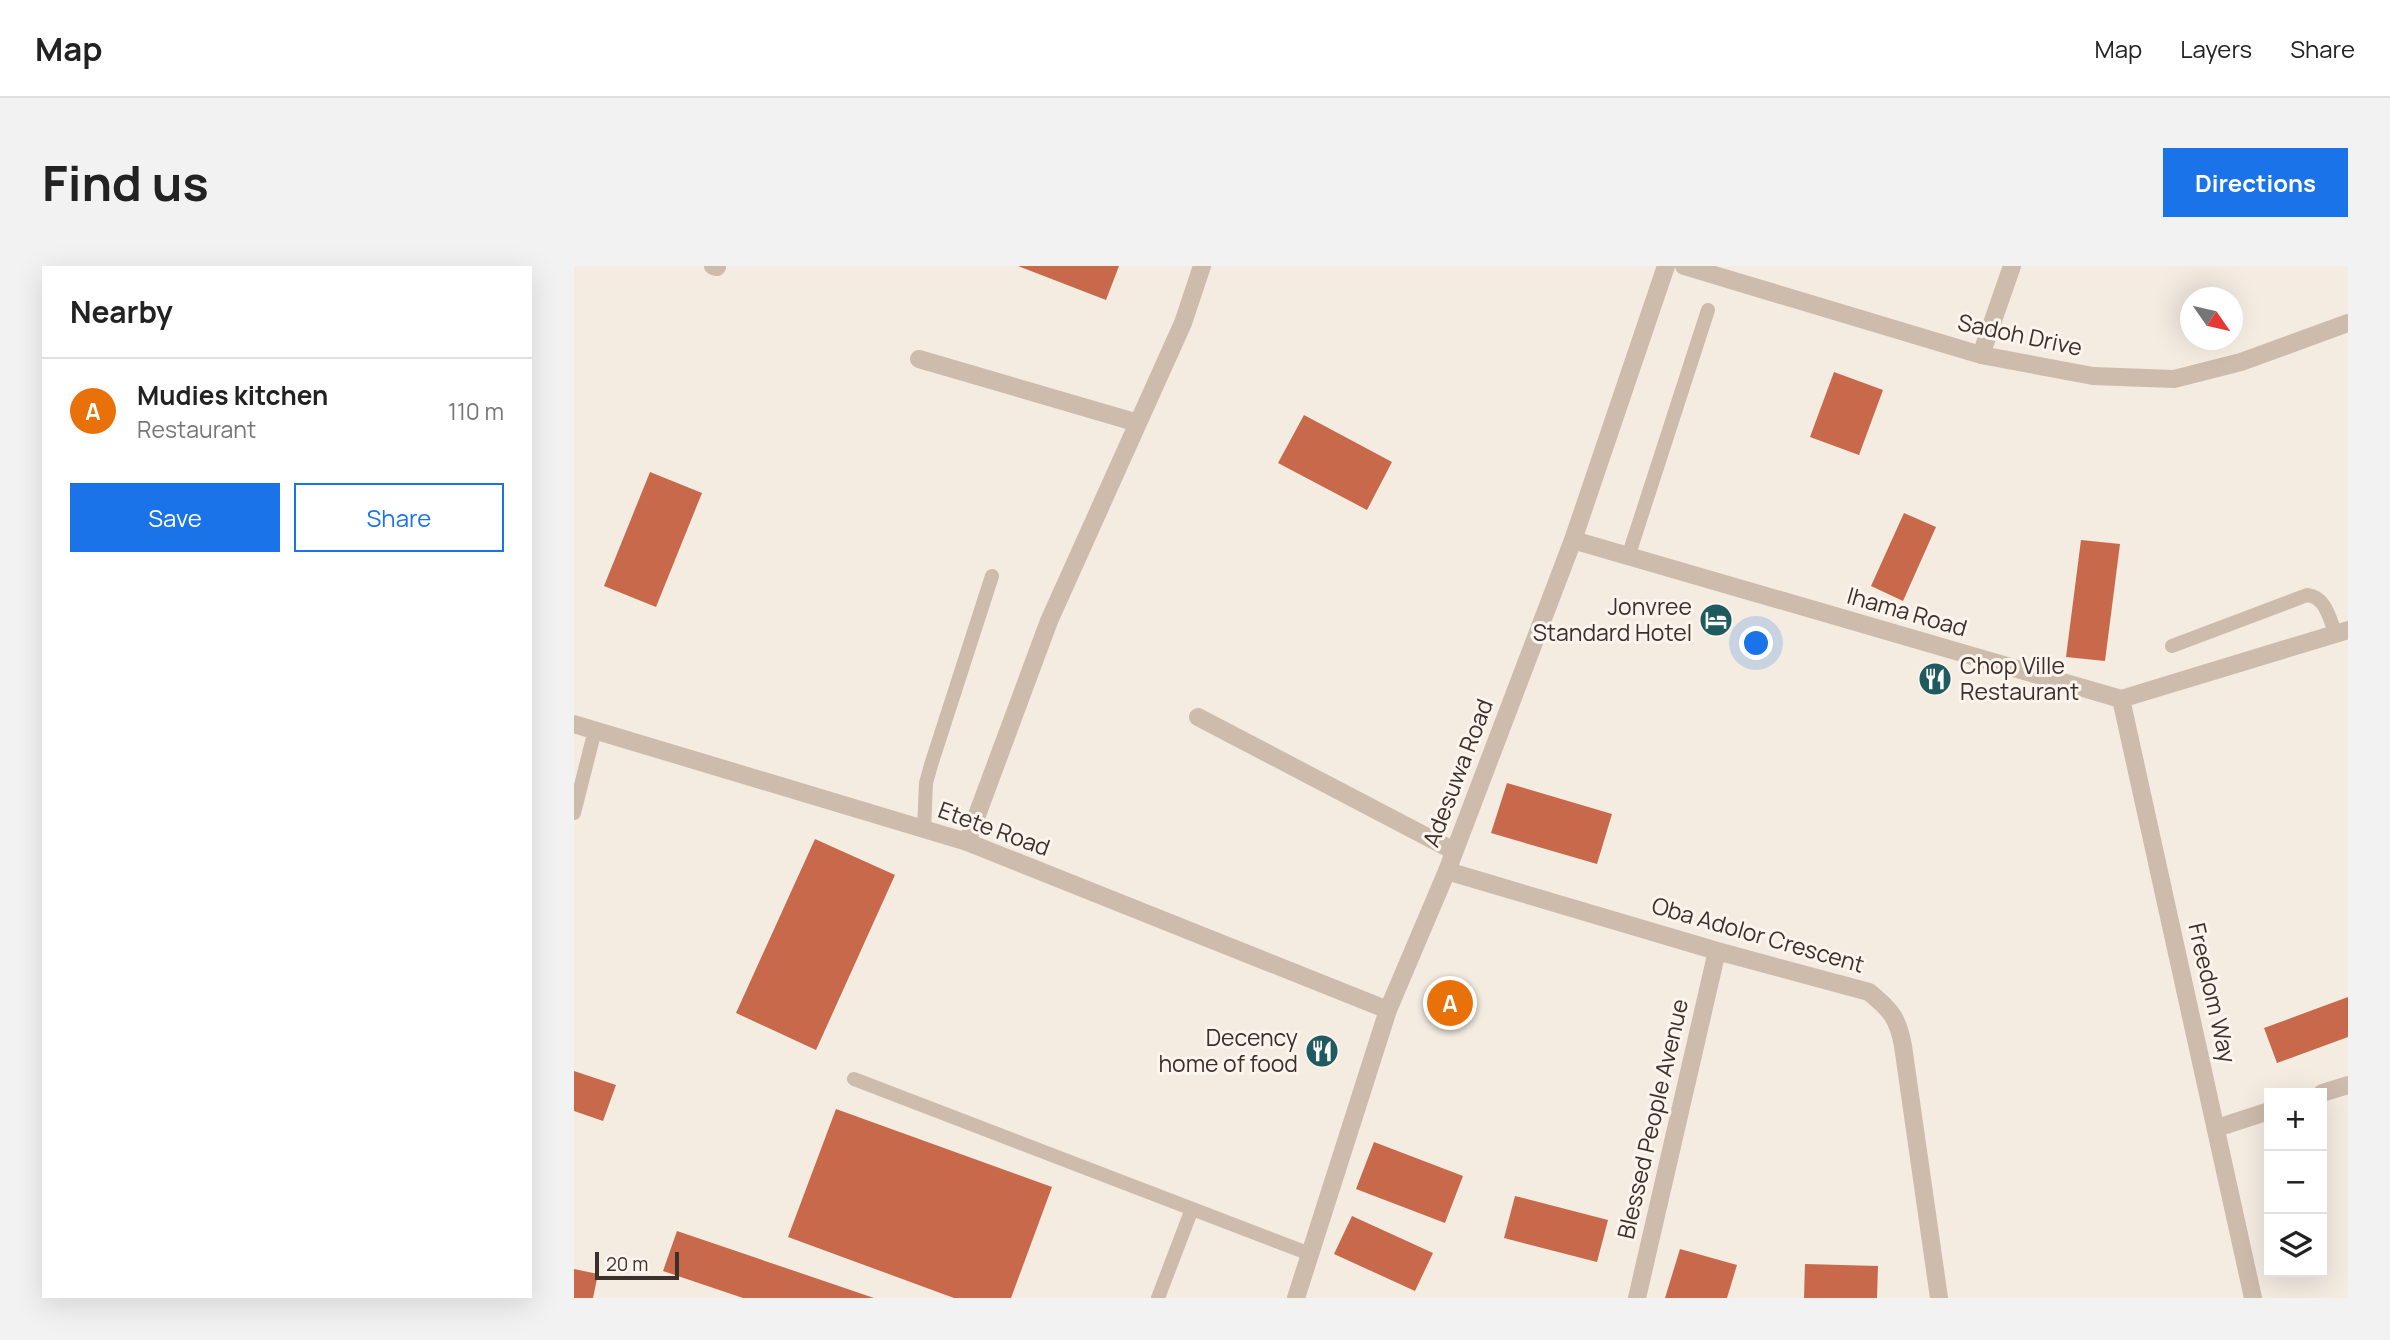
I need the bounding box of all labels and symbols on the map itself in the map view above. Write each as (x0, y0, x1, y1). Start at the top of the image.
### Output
north arrow (2180, 287, 2243, 350)
street label: Sadoh Drive (1955, 305, 2085, 363)
street label: Ihama Road (1844, 579, 1971, 643)
place label: Jonvree Standard Hotel (1533, 590, 1692, 648)
hotel icon: Jonvree Standard Hotel (1697, 601, 1735, 639)
your location (1739, 626, 1773, 660)
place label: Chop Ville Restaurant (1960, 649, 2079, 707)
restaurant icon: Chop Ville Restaurant (1916, 660, 1954, 698)
street label: Adesuwa Road (1414, 694, 1500, 851)
street label: Etete Road (934, 793, 1055, 863)
street label: Oba Adolor Crescent (1648, 888, 1868, 980)
street label: Freedom Way (2181, 920, 2245, 1066)
pin: A (1427, 977, 1473, 1029)
street label: Blessed People Avenue (1609, 996, 1695, 1242)
place label: Decency home of food (1158, 1021, 1298, 1079)
restaurant icon: Decency home of food (1303, 1032, 1341, 1070)
scale bar (595, 1249, 679, 1281)

